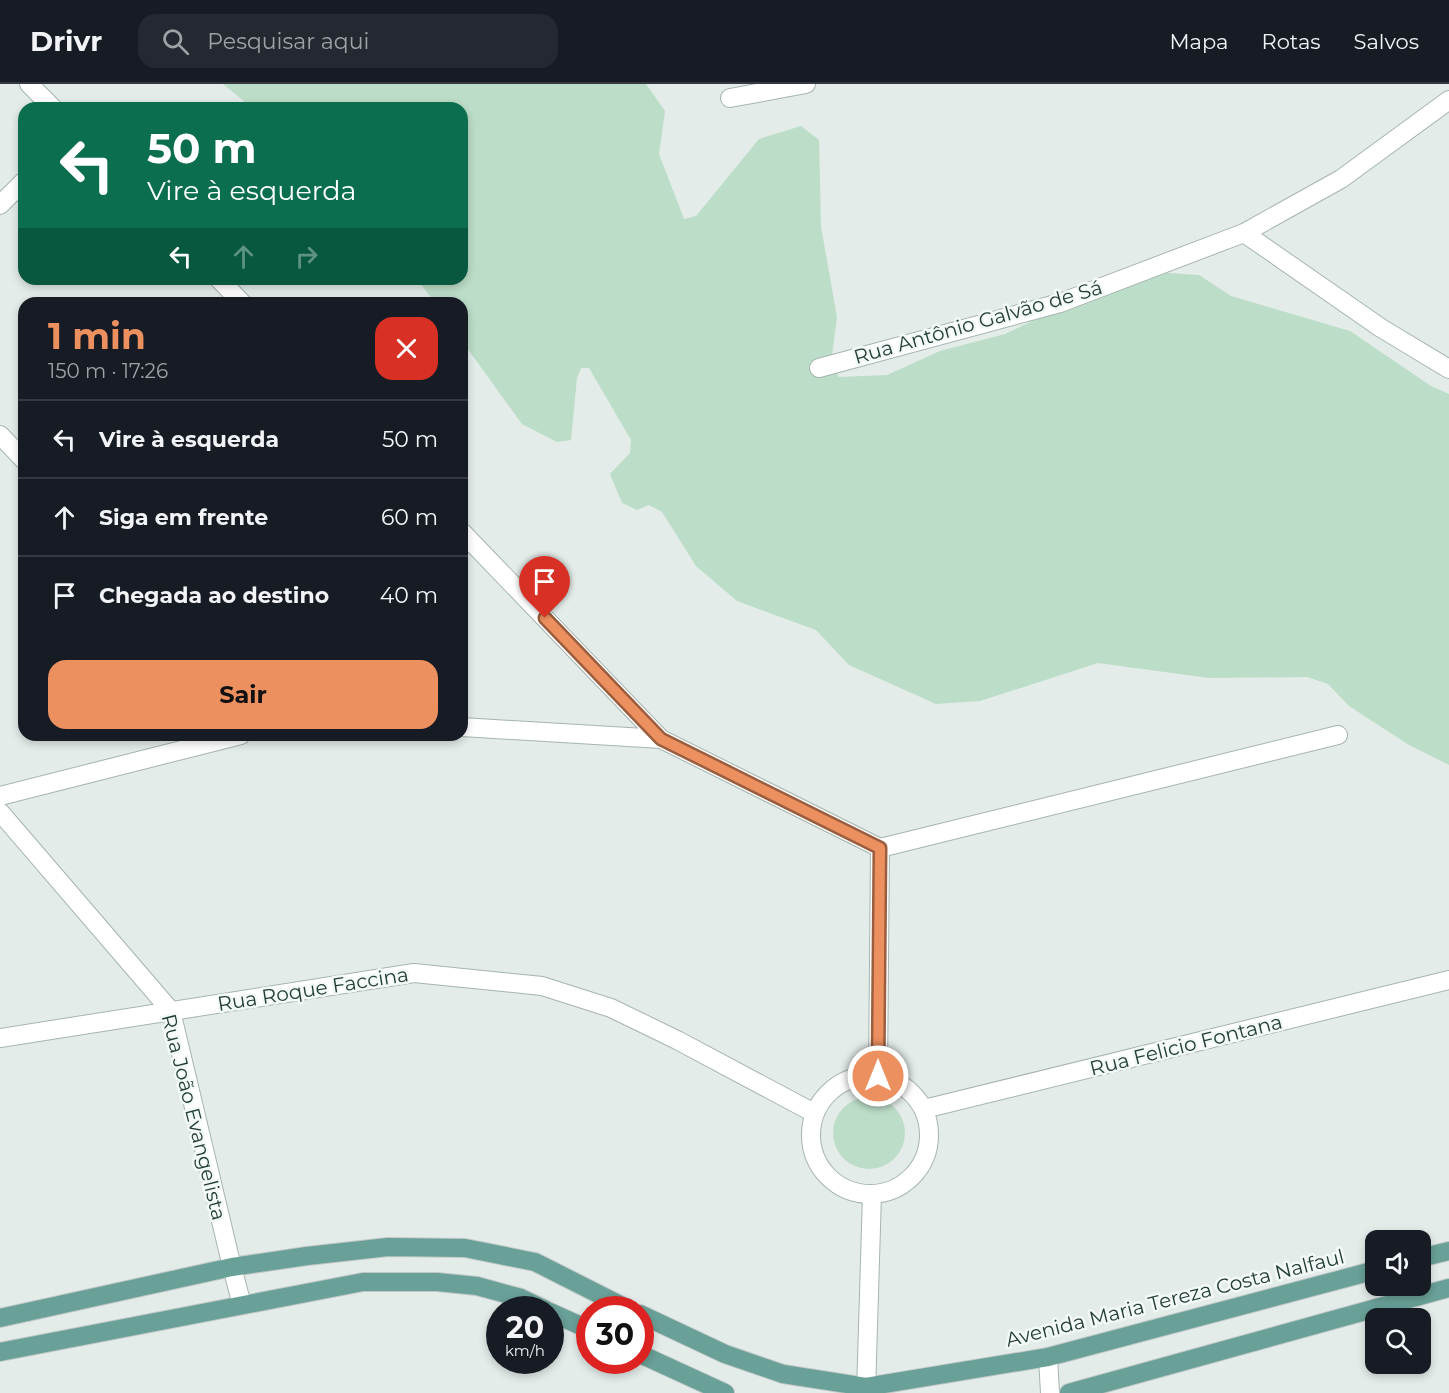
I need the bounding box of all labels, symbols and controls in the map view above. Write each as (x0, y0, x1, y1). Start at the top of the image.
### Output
search box (138, 14, 558, 68)
text: Drivr (30, 24, 102, 58)
icon: search (159, 25, 192, 58)
text: Pesquisar aqui (207, 28, 369, 55)
text: Mapa (1169, 29, 1228, 54)
text: Rotas (1261, 29, 1321, 54)
text: Salvos (1354, 29, 1419, 54)
text: 50 m (147, 122, 256, 174)
icon: left (48, 126, 126, 204)
text: Vire à esquerda (147, 174, 356, 207)
icon: left (164, 240, 197, 273)
icon: ahead (227, 240, 260, 273)
icon: right (290, 240, 323, 273)
street label: Rua Antônio Galvão de Sá (851, 275, 1105, 369)
text: 1 min (48, 314, 146, 358)
button: close (375, 317, 438, 380)
text: 150 m · 17:26 (48, 359, 168, 383)
icon: left (48, 423, 81, 456)
text: Vire à esquerda (99, 426, 279, 453)
text: 50 m (382, 426, 438, 453)
icon: ahead (48, 501, 81, 534)
text: Siga em frente (99, 504, 268, 531)
text: 60 m (381, 504, 438, 531)
pin (519, 556, 570, 618)
icon: arrive (528, 565, 561, 598)
icon: arrive (48, 579, 81, 612)
text: Chegada ao destino (99, 582, 329, 609)
text: 40 m (380, 582, 438, 609)
button: Sair (48, 660, 438, 729)
street label: Rua Roque Faccina (216, 962, 410, 1016)
street label: Rua Felicio Fontana (1087, 1009, 1285, 1081)
street label: Rua João Evangelista (157, 1011, 231, 1223)
position arrow (846, 1044, 910, 1108)
map controls (1365, 1230, 1431, 1374)
button: sound (1365, 1230, 1431, 1296)
street label: Avenida Maria Tereza Costa Nalfaul (1003, 1244, 1347, 1352)
speed limit sign: 30 (576, 1296, 654, 1374)
button: search (1365, 1308, 1431, 1374)
text: 20 (506, 1309, 544, 1346)
text: km/h (505, 1341, 545, 1360)

